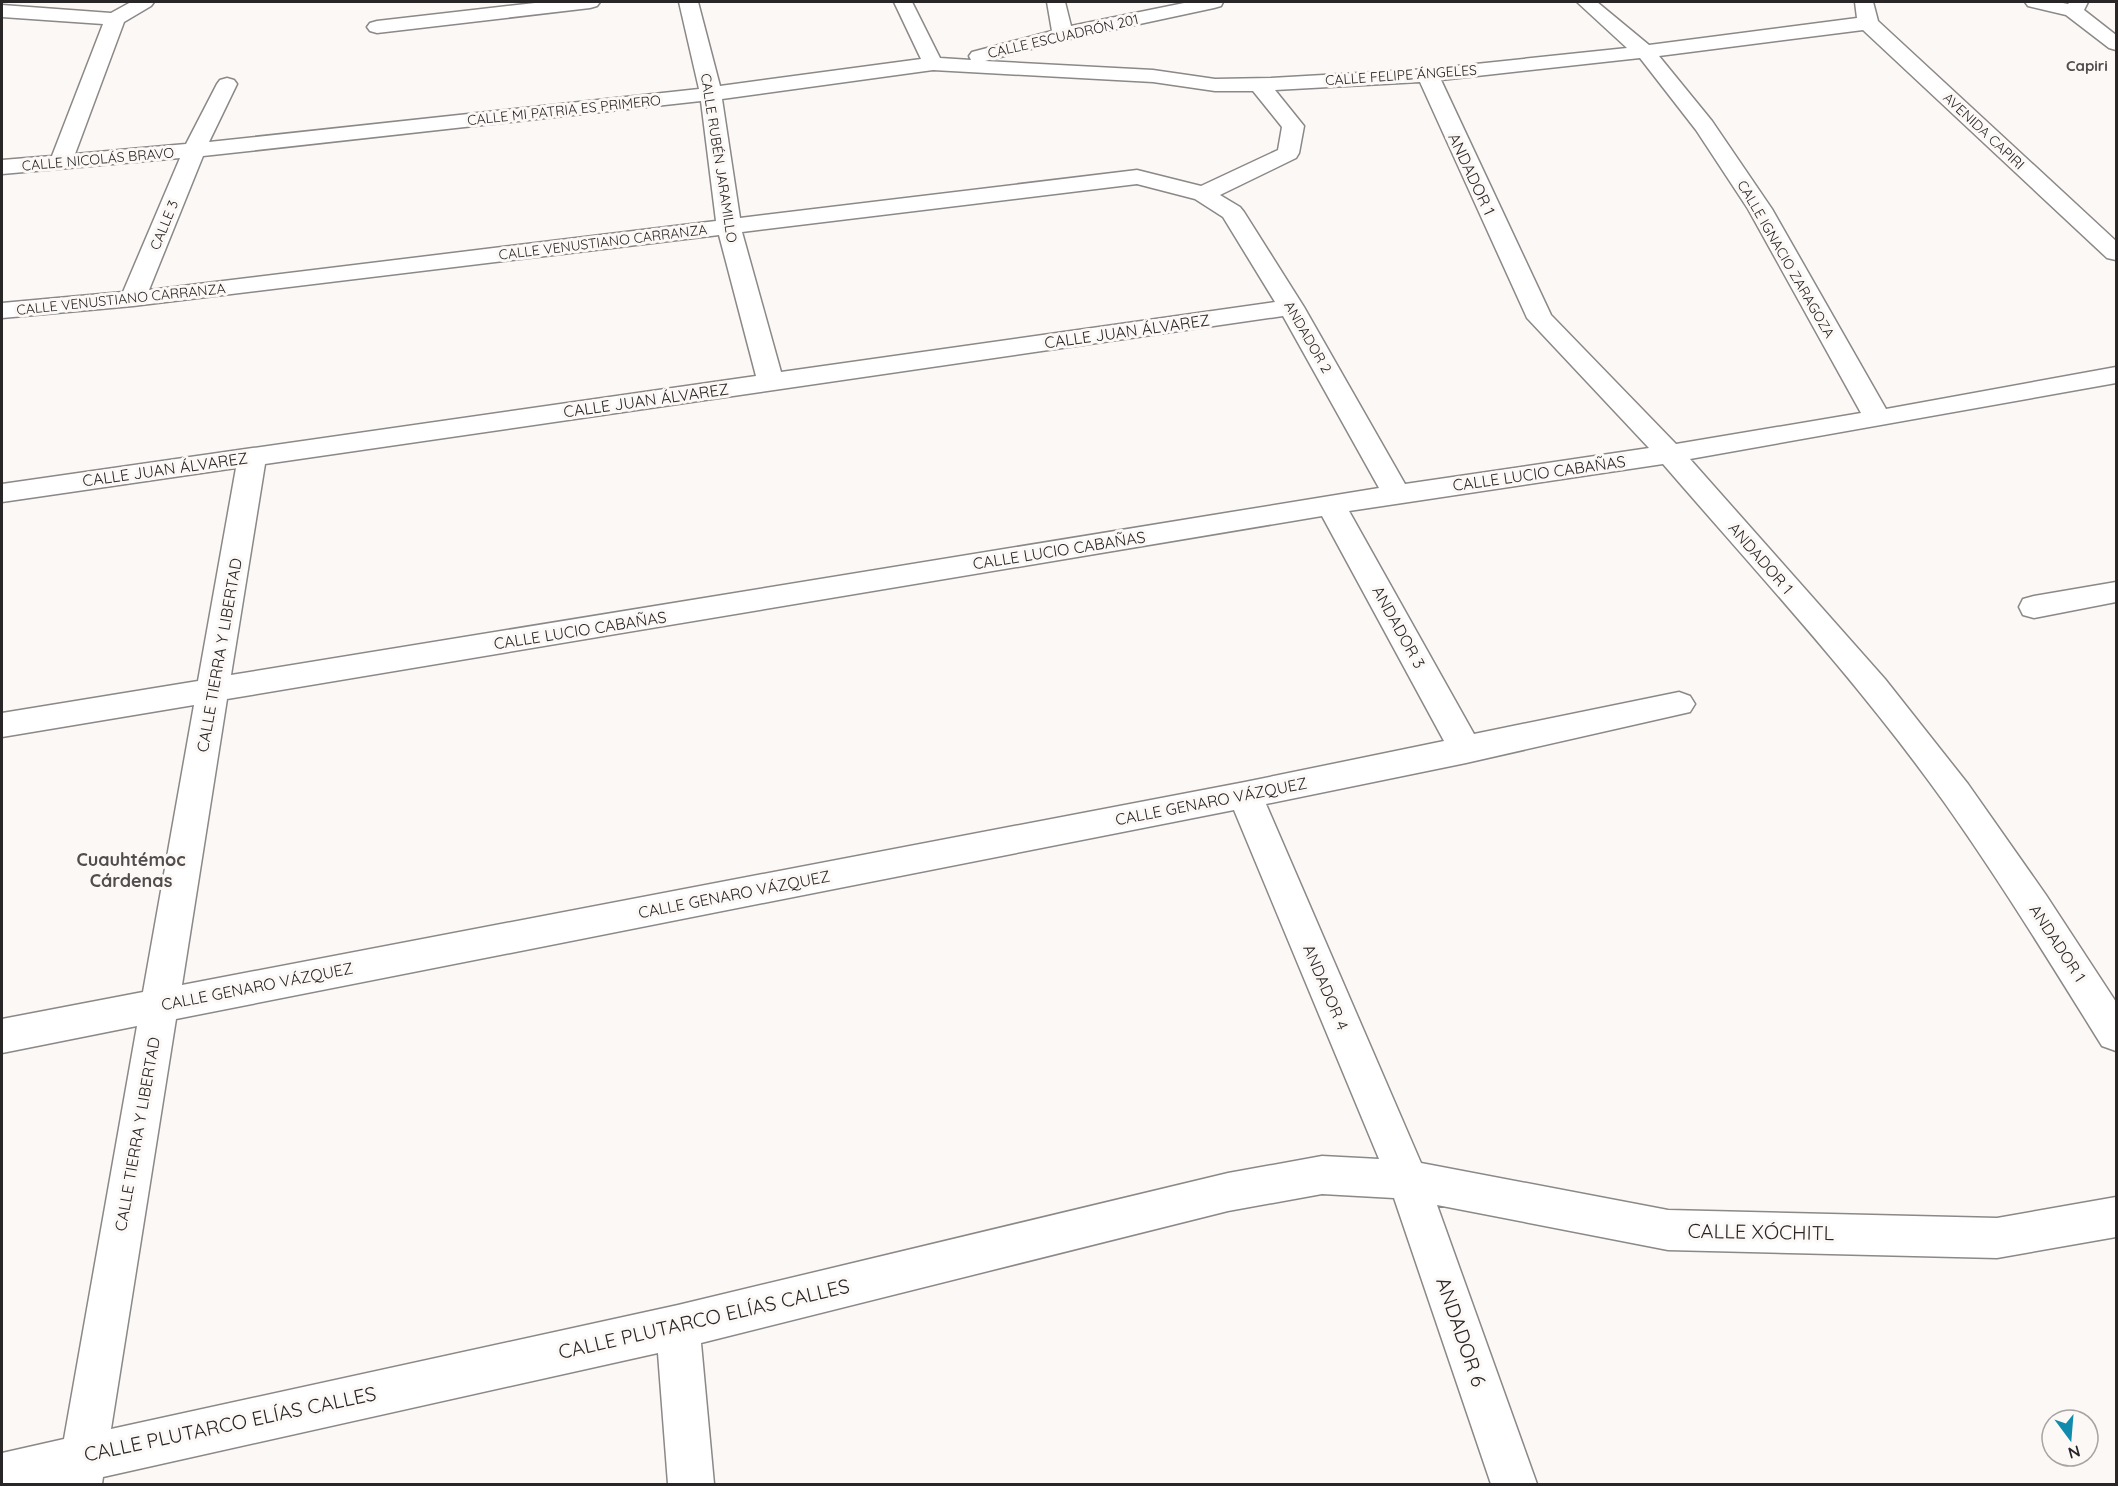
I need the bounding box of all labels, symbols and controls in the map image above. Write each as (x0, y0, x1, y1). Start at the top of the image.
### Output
street label: CALLE ESCUADRÓN 201 (986, 10, 1140, 62)
district label: Capiri (2066, 56, 2108, 75)
street label: CALLE FELIPE ÁNGELES (1325, 61, 1478, 89)
street label: CALLE RUBÉN JARAMILLO (697, 72, 741, 244)
street label: AVENIDA CAPIRI (1940, 89, 2028, 173)
street label: CALLE MI PATRIA ES PRIMERO (466, 91, 662, 129)
street label: ANDADOR 1 (1444, 130, 1500, 218)
street label: CALLE NICOLÁS BRAVO (21, 143, 175, 175)
street label: CALLE IGNACIO ZARAGOZA (1733, 177, 1839, 341)
street label: CALLE 3 (146, 197, 182, 253)
street label: CALLE VENUSTIANO CARRANZA (498, 220, 708, 264)
street label: CALLE VENUSTIANO CARRANZA (16, 279, 226, 319)
street label: ANDADOR 2 (1280, 298, 1336, 376)
street label: CALLE JUAN ÁLVAREZ (1043, 309, 1211, 353)
street label: CALLE JUAN ÁLVAREZ (562, 378, 730, 422)
street label: CALLE JUAN ÁLVAREZ (81, 447, 249, 491)
street label: CALLE LUCIO CABAÑAS (1451, 451, 1627, 495)
street label: ANDADOR 1 (1724, 518, 1798, 598)
street label: CALLE LUCIO CABAÑAS (971, 526, 1147, 574)
street label: CALLE TIERRA Y LIBERTAD (192, 556, 246, 754)
street label: ANDADOR 3 (1368, 582, 1430, 672)
street label: CALLE LUCIO CABAÑAS (492, 606, 668, 654)
street label: CALLE GENARO VÁZQUEZ (1113, 773, 1309, 829)
district label: Cuauhtémoc Cárdenas (76, 848, 186, 892)
street label: CALLE GENARO VÁZQUEZ (636, 866, 832, 922)
street label: ANDADOR 1 (2026, 900, 2090, 986)
street label: ANDADOR 4 (1299, 941, 1353, 1033)
street label: CALLE GENARO VÁZQUEZ (159, 958, 355, 1014)
street label: CALLE TIERRA Y LIBERTAD (110, 1035, 164, 1233)
street label: CALLE XÓCHITL (1687, 1218, 1835, 1245)
street label: CALLE PLUTARCO ELÍAS CALLES (556, 1273, 852, 1364)
street label: ANDADOR 6 (1431, 1274, 1492, 1390)
street label: CALLE PLUTARCO ELÍAS CALLES (81, 1380, 378, 1467)
north arrow (2040, 1408, 2100, 1468)
text: N (2066, 1441, 2083, 1464)

